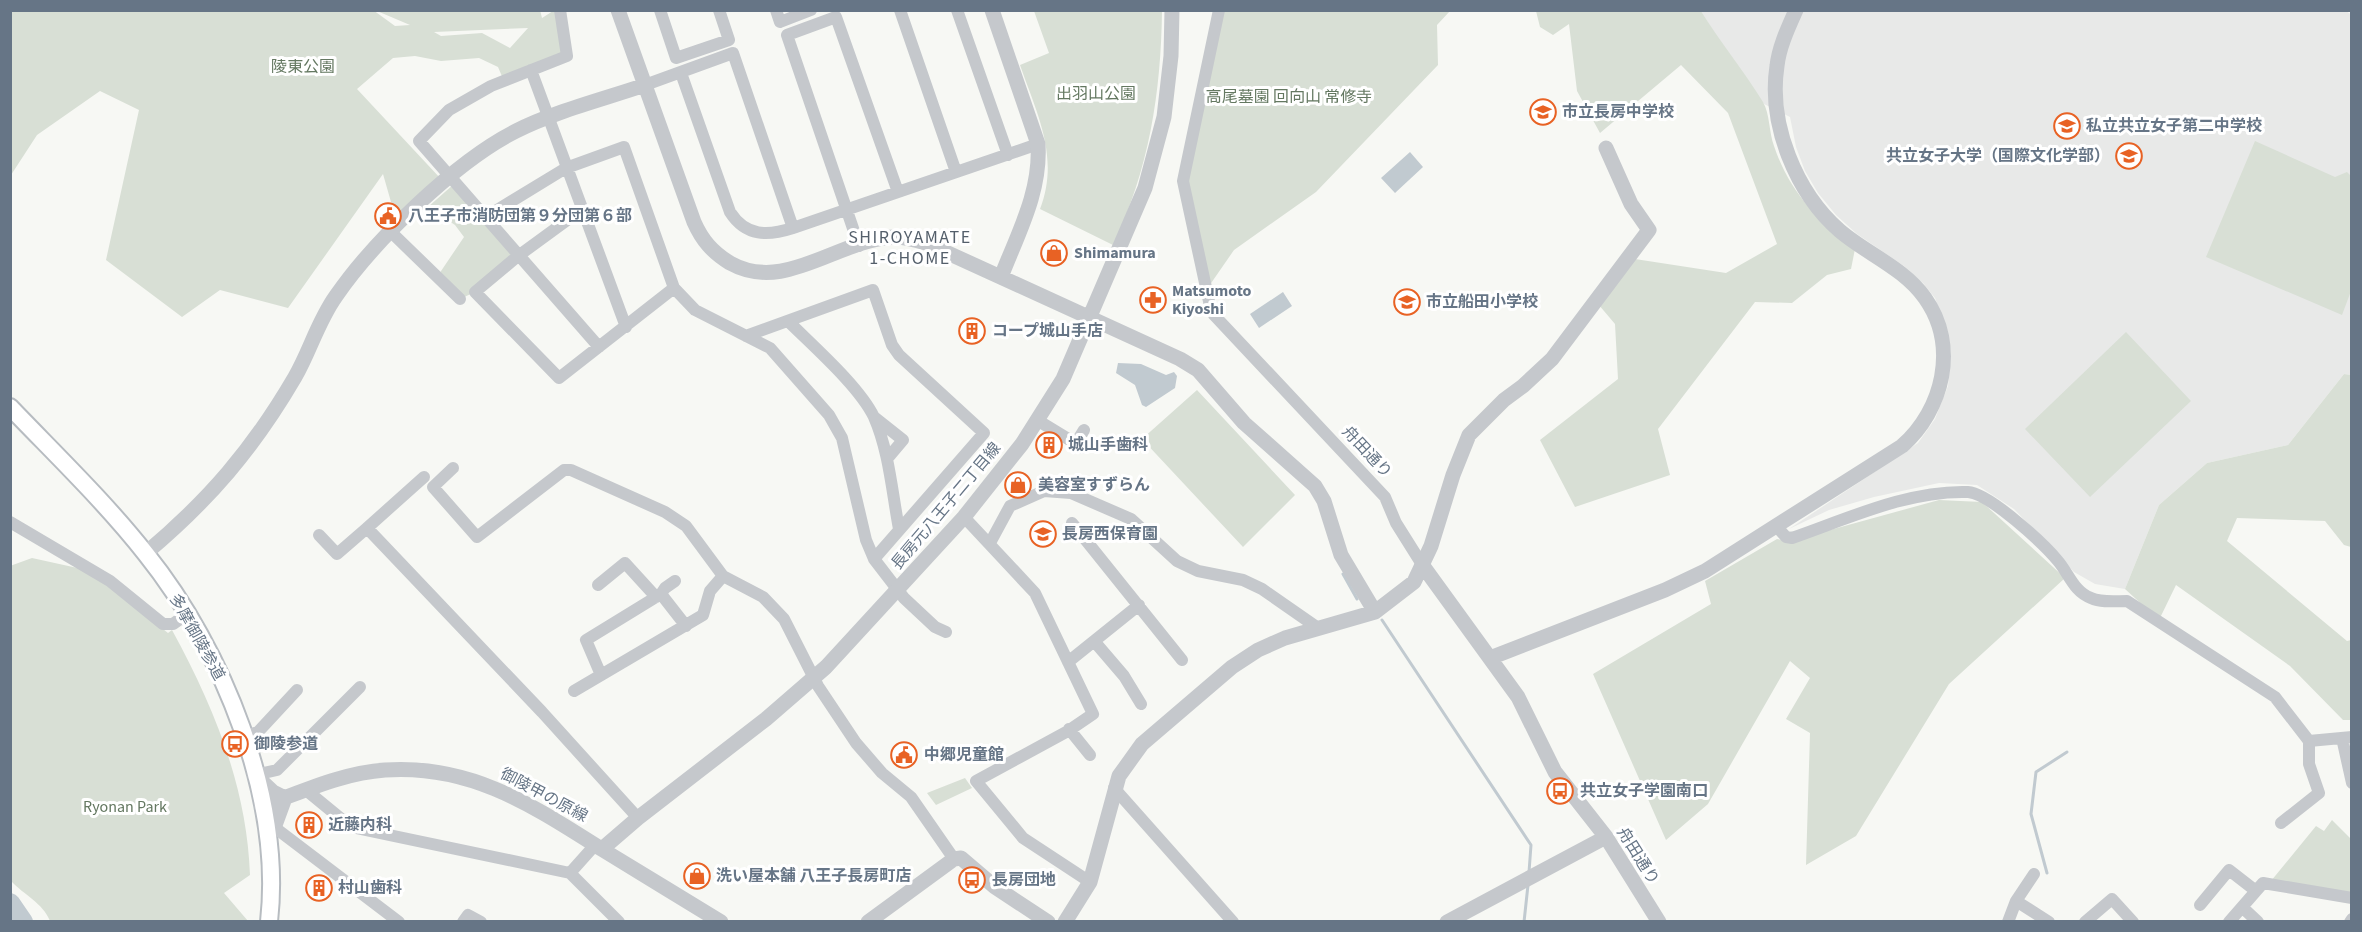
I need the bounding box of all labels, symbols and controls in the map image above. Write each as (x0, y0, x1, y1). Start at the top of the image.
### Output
park label: 陵東公園 (271, 56, 335, 78)
park label: 出羽山公園 (1056, 83, 1136, 105)
park label: 高尾墓園 回向山 常修寺 (1206, 86, 1372, 108)
school or university icon: 市立長房中学校 (1528, 97, 1558, 127)
place label: 市立長房中学校 (1562, 101, 1674, 123)
school or university icon: 私立共立女子第二中学校 (2052, 111, 2082, 141)
place label: 私立共立女子第二中学校 (2086, 115, 2262, 137)
school or university icon: 共立女子大学（国際文化学部） (2114, 141, 2144, 171)
place label: 共立女子大学（国際文化学部） (1886, 145, 2110, 167)
public building icon: 八王子市消防団第９分団第６部 (373, 201, 403, 231)
place label: 八王子市消防団第９分団第６部 (408, 205, 632, 227)
district label: SHIROYAMATE 1-CHOME (848, 225, 972, 271)
shop icon: Shimamura (1039, 238, 1069, 268)
place label: Shimamura (1074, 242, 1156, 264)
place label: Matsumoto Kiyoshi (1172, 280, 1251, 320)
pharmacy icon: Matsumoto Kiyoshi (1138, 285, 1168, 315)
school or university icon: 市立船田小学校 (1392, 287, 1422, 317)
place label: 市立船田小学校 (1426, 291, 1538, 313)
building icon: コープ城山手店 (957, 316, 987, 346)
place label: コープ城山手店 (992, 320, 1103, 342)
street label: 舟田通り (1337, 421, 1397, 483)
building icon: 城山手歯科 (1034, 430, 1064, 460)
place label: 城山手歯科 (1068, 434, 1148, 456)
street label: 長房元八王子二丁目線 (886, 438, 1006, 574)
shop icon: 美容室すずらん (1003, 470, 1033, 500)
place label: 美容室すずらん (1038, 474, 1150, 496)
school or university icon: 長房西保育園 (1028, 519, 1058, 549)
place label: 長房西保育園 (1062, 523, 1158, 545)
street label: 多摩御陵参道 (164, 590, 230, 684)
bus stop icon: 御陵参道 (220, 729, 250, 759)
place label: 御陵参道 (254, 733, 318, 755)
public building icon: 中郷児童館 (889, 740, 919, 770)
place label: 中郷児童館 (924, 744, 1004, 766)
street label: 御陵甲の原線 (496, 763, 592, 827)
bus stop icon: 共立女子学園南口 (1545, 776, 1575, 806)
place label: 共立女子学園南口 (1580, 780, 1708, 802)
park label: Ryonan Park (83, 796, 167, 818)
building icon: 近藤内科 (294, 810, 324, 840)
place label: 近藤内科 (328, 814, 392, 836)
street label: 舟田通り (1612, 823, 1664, 889)
shop icon: 洗い屋本舗 八王子長房町店 (682, 861, 712, 891)
place label: 洗い屋本舗 八王子長房町店 (716, 865, 911, 887)
bus stop icon: 長房団地 (957, 865, 987, 895)
place label: 長房団地 (992, 869, 1056, 891)
building icon: 村山歯科 (304, 873, 334, 903)
place label: 村山歯科 (338, 877, 402, 899)

